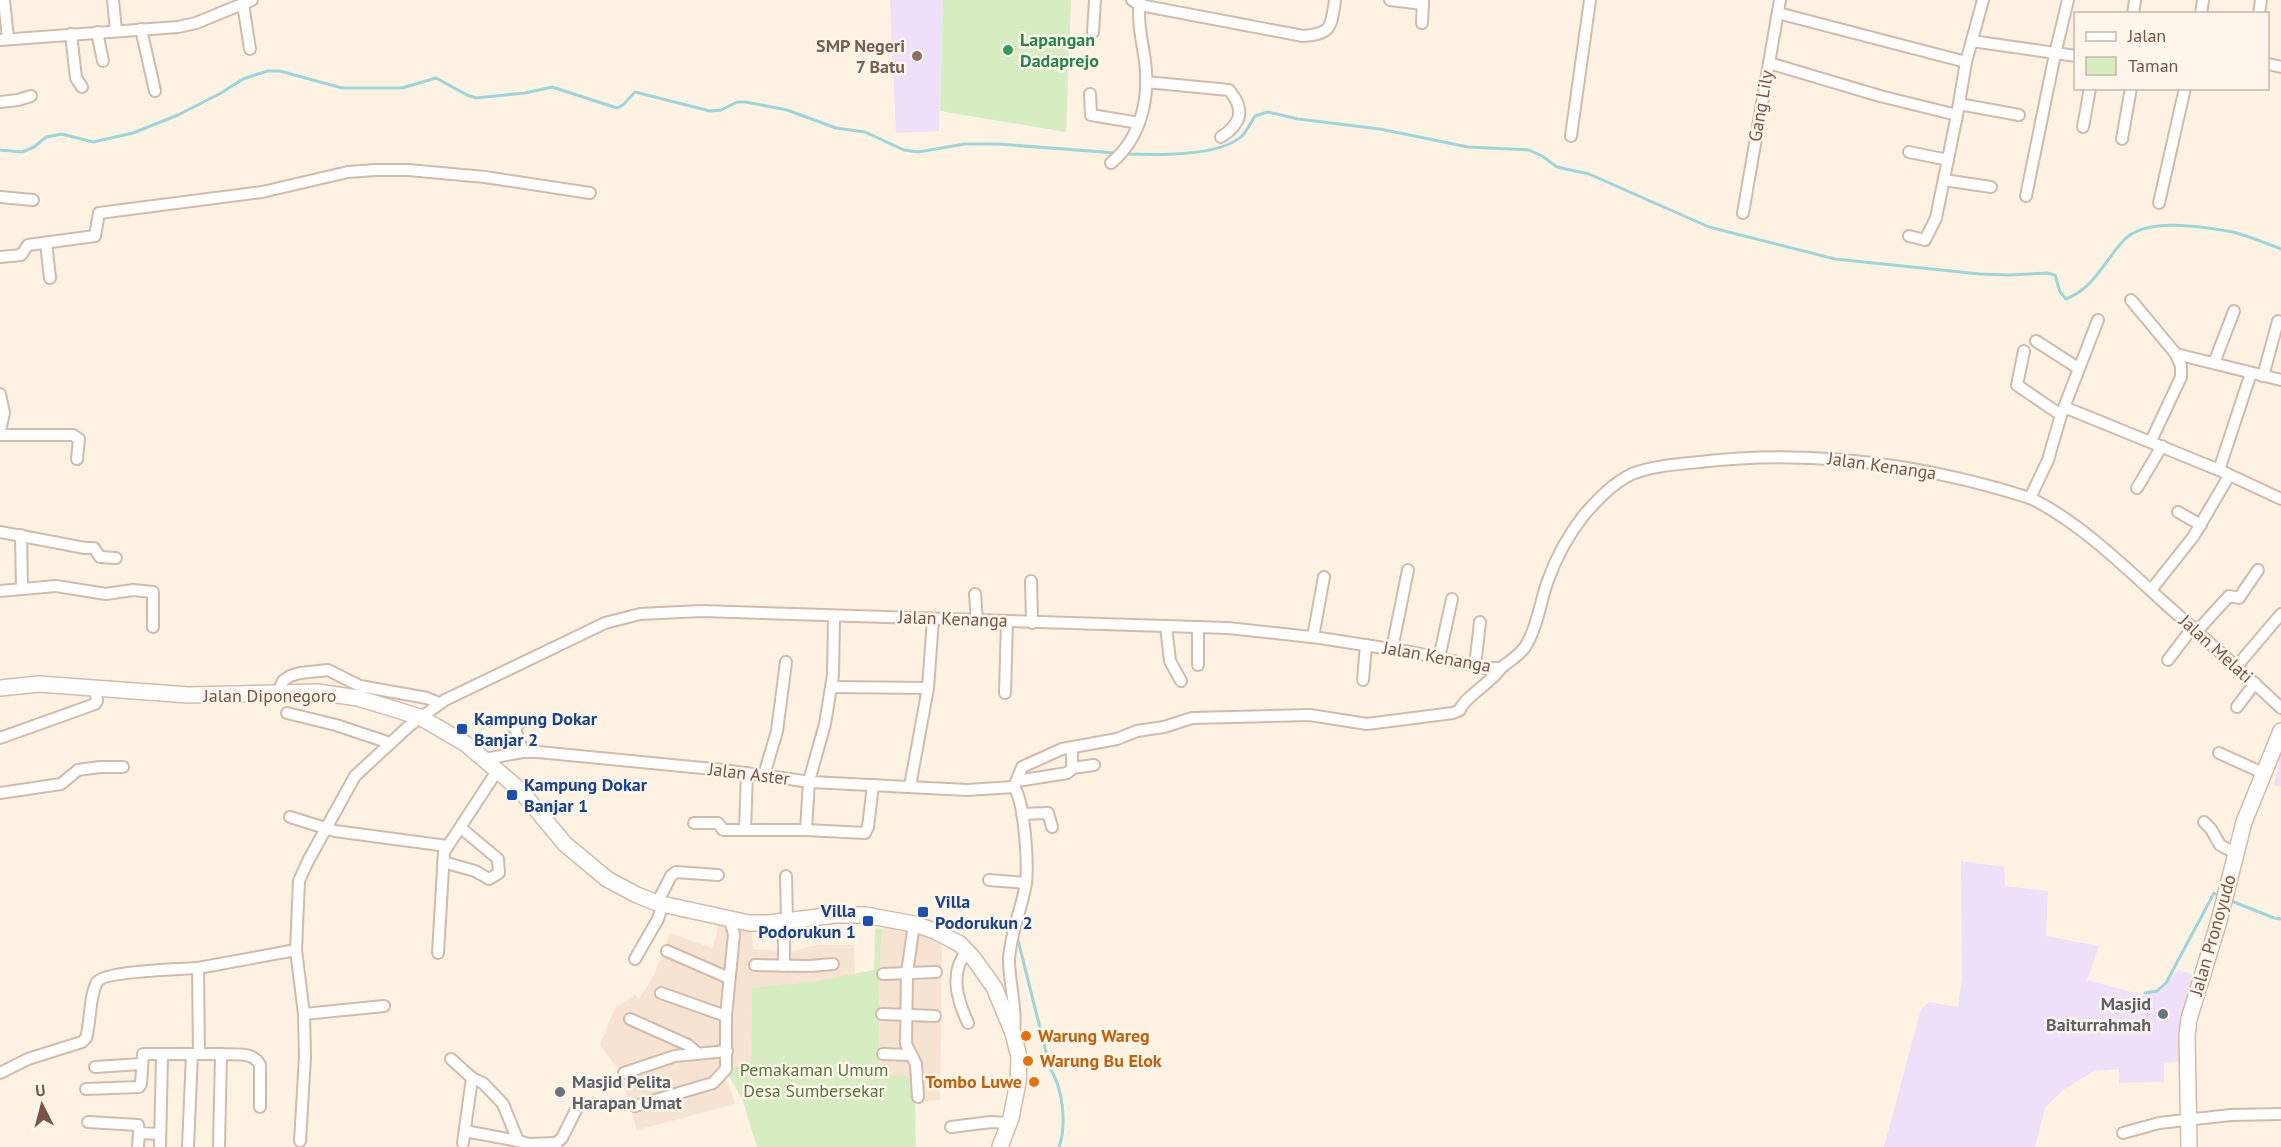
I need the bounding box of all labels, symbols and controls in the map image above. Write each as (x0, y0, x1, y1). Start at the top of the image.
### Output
legend (2074, 12, 2269, 90)
text: Jalan (2127, 24, 2166, 47)
place label: Lapangan Dadaprejo (1020, 28, 1099, 72)
place label: SMP Negeri 7 Batu (816, 34, 905, 78)
marker: Lapangan Dadaprejo (1001, 43, 1015, 57)
marker: SMP Negeri 7 Batu (910, 49, 924, 63)
text: Taman (2128, 54, 2178, 77)
street label: Gang Lily (1743, 68, 1778, 143)
street label: Jalan Kenanga (1825, 446, 1938, 485)
street label: Jalan Kenanga (897, 605, 1008, 632)
street label: Jalan Melati (2174, 609, 2258, 688)
street label: Jalan Kenanga (1380, 636, 1493, 677)
street label: Jalan Diponegoro (203, 684, 336, 707)
place label: Kampung Dokar Banjar 2 (474, 707, 598, 751)
marker: Kampung Dokar Banjar 2 (455, 722, 469, 736)
street label: Jalan Aster (706, 757, 791, 790)
place label: Kampung Dokar Banjar 1 (524, 773, 648, 817)
marker: Kampung Dokar Banjar 1 (505, 788, 519, 802)
street label: Jalan Pronoyudo (2184, 872, 2241, 999)
place label: Villa Podorukun 2 (934, 890, 1033, 934)
place label: Villa Podorukun 1 (758, 899, 856, 943)
marker: Villa Podorukun 2 (916, 905, 930, 919)
marker: Villa Podorukun 1 (861, 914, 875, 928)
place label: Masjid Baiturrahmah (2046, 992, 2151, 1036)
marker: Masjid Baiturrahmah (2156, 1007, 2170, 1021)
place label: Warung Wareg (1038, 1024, 1150, 1047)
marker: Warung Wareg (1019, 1029, 1033, 1043)
place label: Warung Bu Elok (1040, 1049, 1162, 1072)
marker: Warung Bu Elok (1021, 1054, 1035, 1068)
park label: Pemakaman Umum Desa Sumbersekar (740, 1058, 888, 1102)
place label: Masjid Pelita Harapan Umat (572, 1070, 683, 1114)
place label: Tombo Luwe (925, 1070, 1022, 1093)
north arrow (12, 1075, 72, 1135)
marker: Tombo Luwe (1027, 1075, 1041, 1089)
text: U (34, 1080, 46, 1101)
marker: Masjid Pelita Harapan Umat (553, 1085, 567, 1099)

